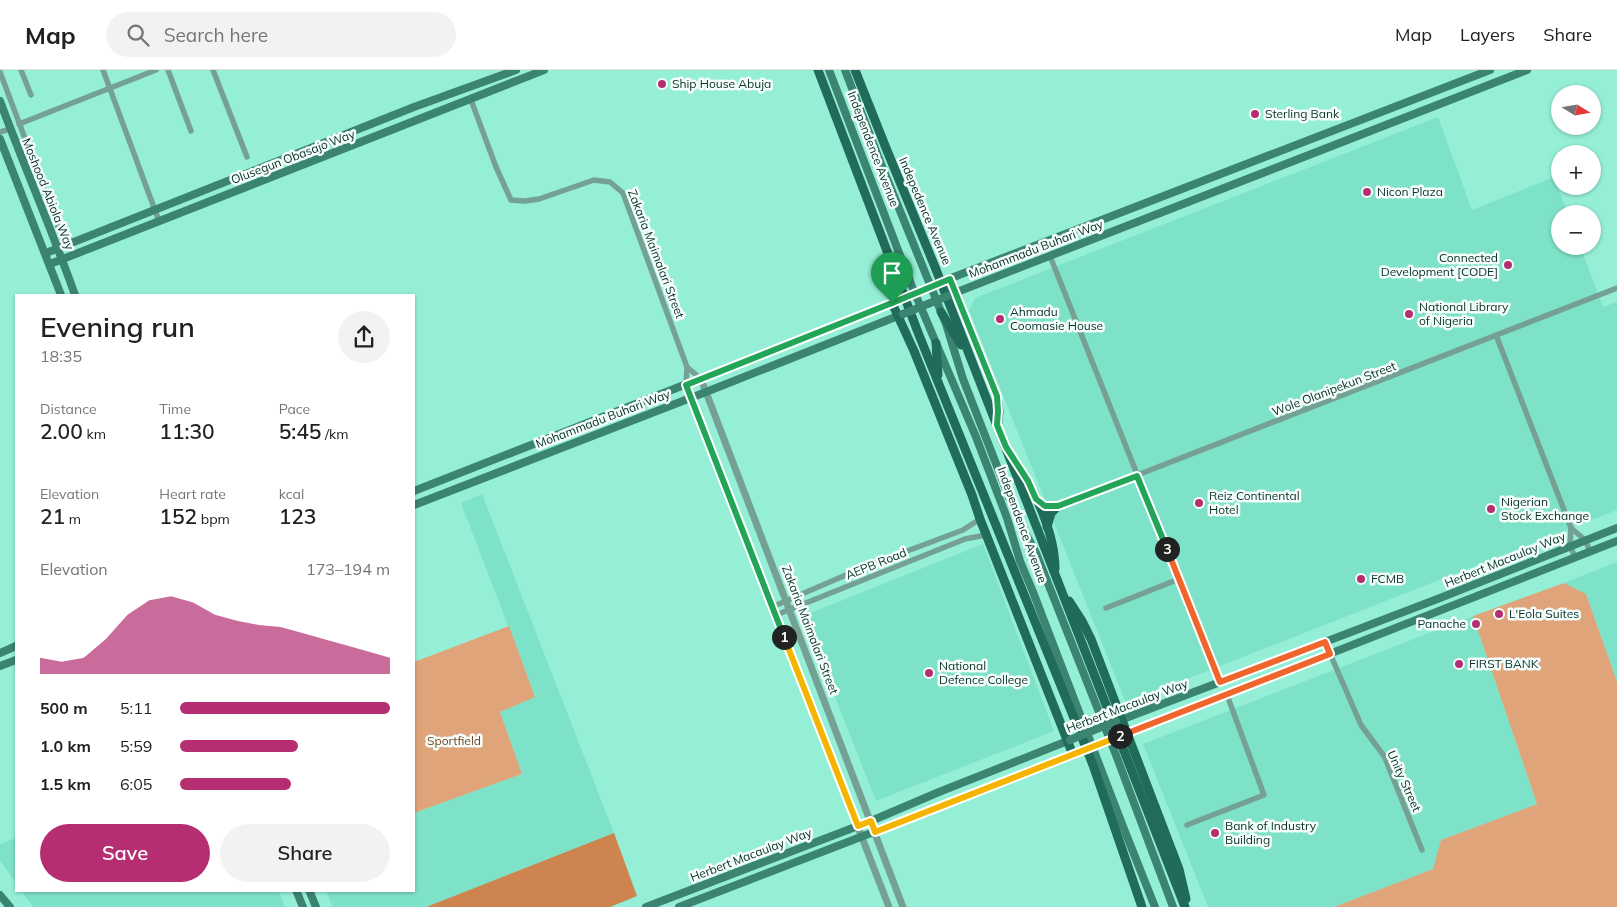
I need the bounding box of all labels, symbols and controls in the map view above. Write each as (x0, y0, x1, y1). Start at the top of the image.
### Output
search box (106, 12, 456, 57)
text: Map (25, 20, 76, 50)
icon: search (124, 21, 152, 49)
text: Search here (164, 23, 268, 47)
text: Map (1395, 23, 1432, 46)
text: Layers (1460, 23, 1515, 46)
text: Share (1543, 23, 1592, 46)
place label: Ship House Abuja (672, 76, 771, 91)
marker: Ship House Abuja (656, 78, 668, 90)
north arrow (1551, 85, 1601, 135)
map controls (1551, 85, 1601, 255)
street label: Independence Avenue (844, 89, 902, 209)
place label: Sterling Bank (1265, 106, 1340, 121)
marker: Sterling Bank (1249, 108, 1261, 120)
street label: Olusegun Obasajo Way (229, 126, 358, 187)
street label: Moshood Abiola Way (19, 136, 78, 252)
button: + (1551, 145, 1601, 195)
street label: Indepedence Avenue (896, 155, 955, 267)
place label: Nicon Plaza (1377, 184, 1443, 199)
marker: Nicon Plaza (1361, 186, 1373, 198)
street label: Zakaria Maimalari Street (625, 187, 688, 320)
button: − (1551, 205, 1601, 255)
street label: Mohammadu Buhari Way (966, 216, 1106, 281)
place label: Connected Development [CODE] (1381, 250, 1498, 279)
pin (871, 252, 913, 303)
icon: arrive (878, 259, 906, 287)
marker: Connected Development [CODE] (1502, 259, 1514, 271)
place label: National Library of Nigeria (1419, 299, 1509, 328)
place label: Ahmadu Coomasie House (1010, 304, 1103, 333)
marker: National Library of Nigeria (1403, 308, 1415, 320)
text: Evening run (40, 309, 195, 344)
button: share (338, 311, 390, 363)
marker: Ahmadu Coomasie House (994, 313, 1006, 325)
text: 18:35 (40, 346, 82, 366)
street label: Wole Olanipekun Street (1270, 358, 1398, 419)
street label: Mohammadu Buhari Way (533, 386, 673, 451)
text: Distance (40, 400, 97, 418)
text: Time (159, 400, 191, 418)
text: Pace (279, 400, 310, 418)
text: 2.00 (40, 418, 83, 444)
text: 11:30 (159, 418, 215, 444)
text: 5:45 (279, 418, 321, 444)
text: km (83, 425, 106, 443)
text: /km (321, 425, 349, 443)
street label: Independence Avenue (994, 465, 1050, 585)
text: Elevation (40, 485, 99, 503)
text: Heart rate (159, 485, 226, 503)
text: kcal (279, 485, 304, 503)
place label: Reiz Continental Hotel (1209, 488, 1300, 517)
place label: Nigerian Stock Exchange (1501, 494, 1589, 523)
marker: Reiz Continental Hotel (1193, 497, 1205, 509)
text: 21 (40, 503, 65, 529)
text: 152 (159, 503, 197, 529)
text: 123 (279, 503, 316, 529)
marker: Nigerian Stock Exchange (1485, 503, 1497, 515)
text: m (65, 510, 81, 528)
text: bpm (197, 510, 230, 528)
street label: Herbert Macaulay Way (1442, 528, 1568, 591)
pin: 3 (1154, 536, 1180, 562)
text: 3 (1163, 540, 1172, 558)
street label: AEPB Road (843, 545, 908, 583)
text: Elevation (40, 559, 108, 579)
text: 173–194 m (306, 559, 390, 579)
street label: Zakaria Maimalari Street (779, 563, 842, 696)
place label: FCMB (1371, 571, 1404, 586)
marker: FCMB (1355, 573, 1367, 585)
place label: L'Eola Suites (1509, 606, 1579, 621)
marker: L'Eola Suites (1493, 608, 1505, 620)
place label: Panache (1418, 616, 1466, 631)
marker: Panache (1470, 618, 1482, 630)
pin: 1 (772, 624, 796, 650)
text: 1 (780, 628, 789, 646)
place label: FIRST BANK (1469, 656, 1539, 671)
place label: National Defence College (939, 658, 1028, 687)
marker: FIRST BANK (1453, 658, 1465, 670)
marker: National Defence College (923, 667, 935, 679)
street label: Herbert Macaulay Way (1064, 675, 1190, 736)
text: 500 m (40, 698, 88, 718)
text: 5:11 (120, 698, 152, 718)
pin: 2 (1108, 724, 1132, 748)
text: 2 (1116, 727, 1125, 745)
park label: Sportfield (427, 733, 481, 748)
text: 1.0 km (40, 736, 91, 756)
text: 5:59 (120, 736, 152, 756)
street label: Unity Street (1384, 748, 1425, 814)
text: 1.5 km (40, 774, 91, 794)
text: 6:05 (120, 774, 152, 794)
place label: Bank of Industry Building (1225, 818, 1317, 847)
button: Save (40, 824, 210, 882)
button: Share (220, 824, 390, 882)
street label: Herbert Macaulay Way (688, 824, 814, 885)
marker: Bank of Industry Building (1209, 827, 1221, 839)

